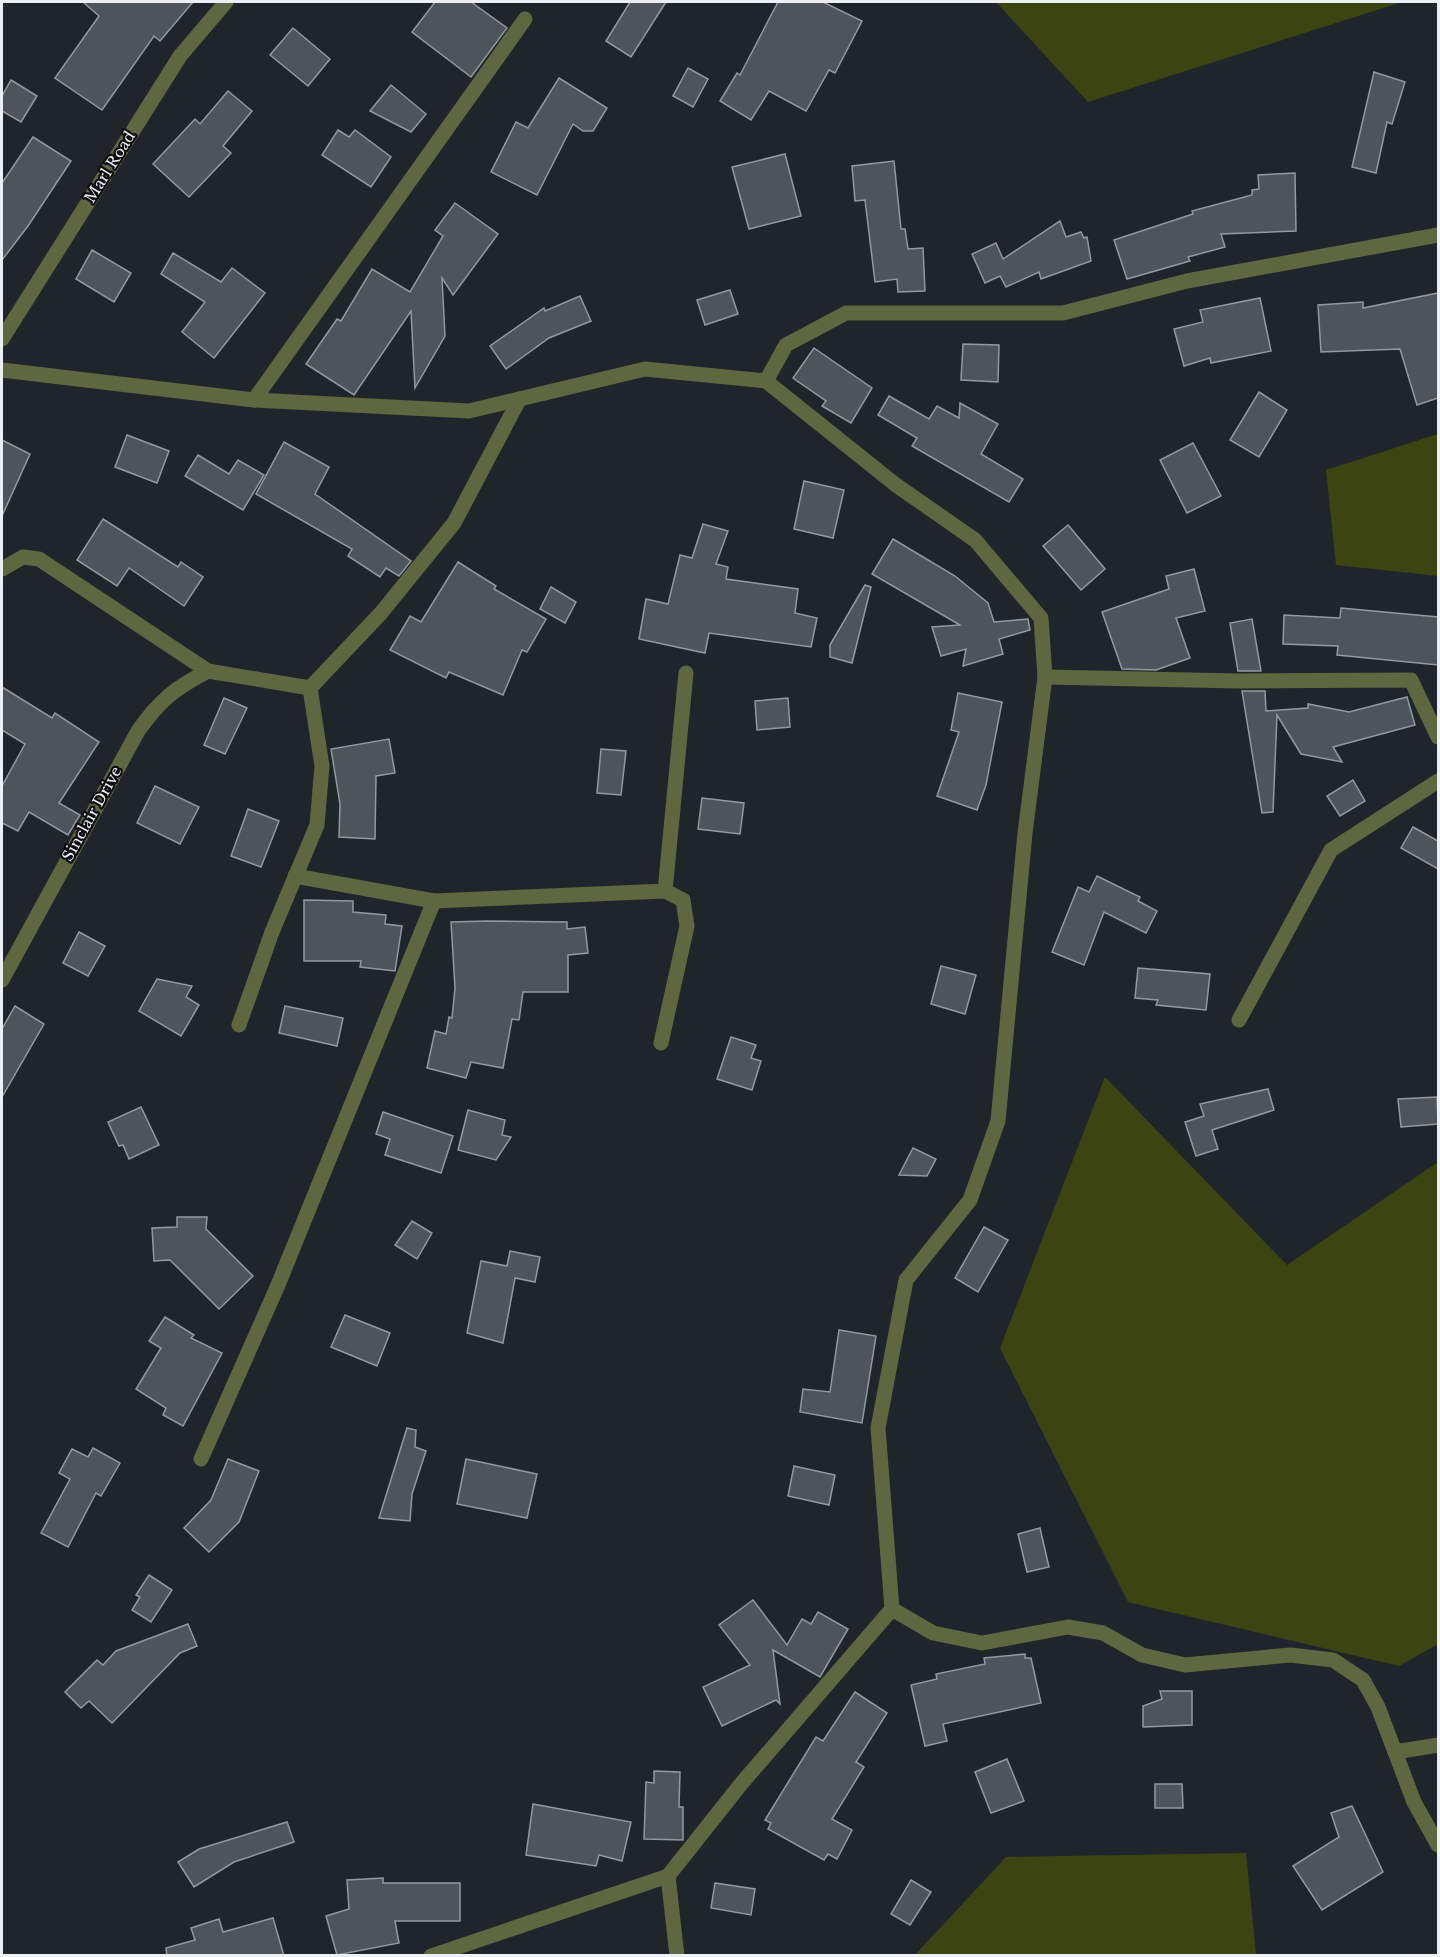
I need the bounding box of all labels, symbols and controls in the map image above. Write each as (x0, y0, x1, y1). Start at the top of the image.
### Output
street label: Marl Road (80, 127, 139, 206)
street label: Sinclair Drive (58, 763, 125, 864)

